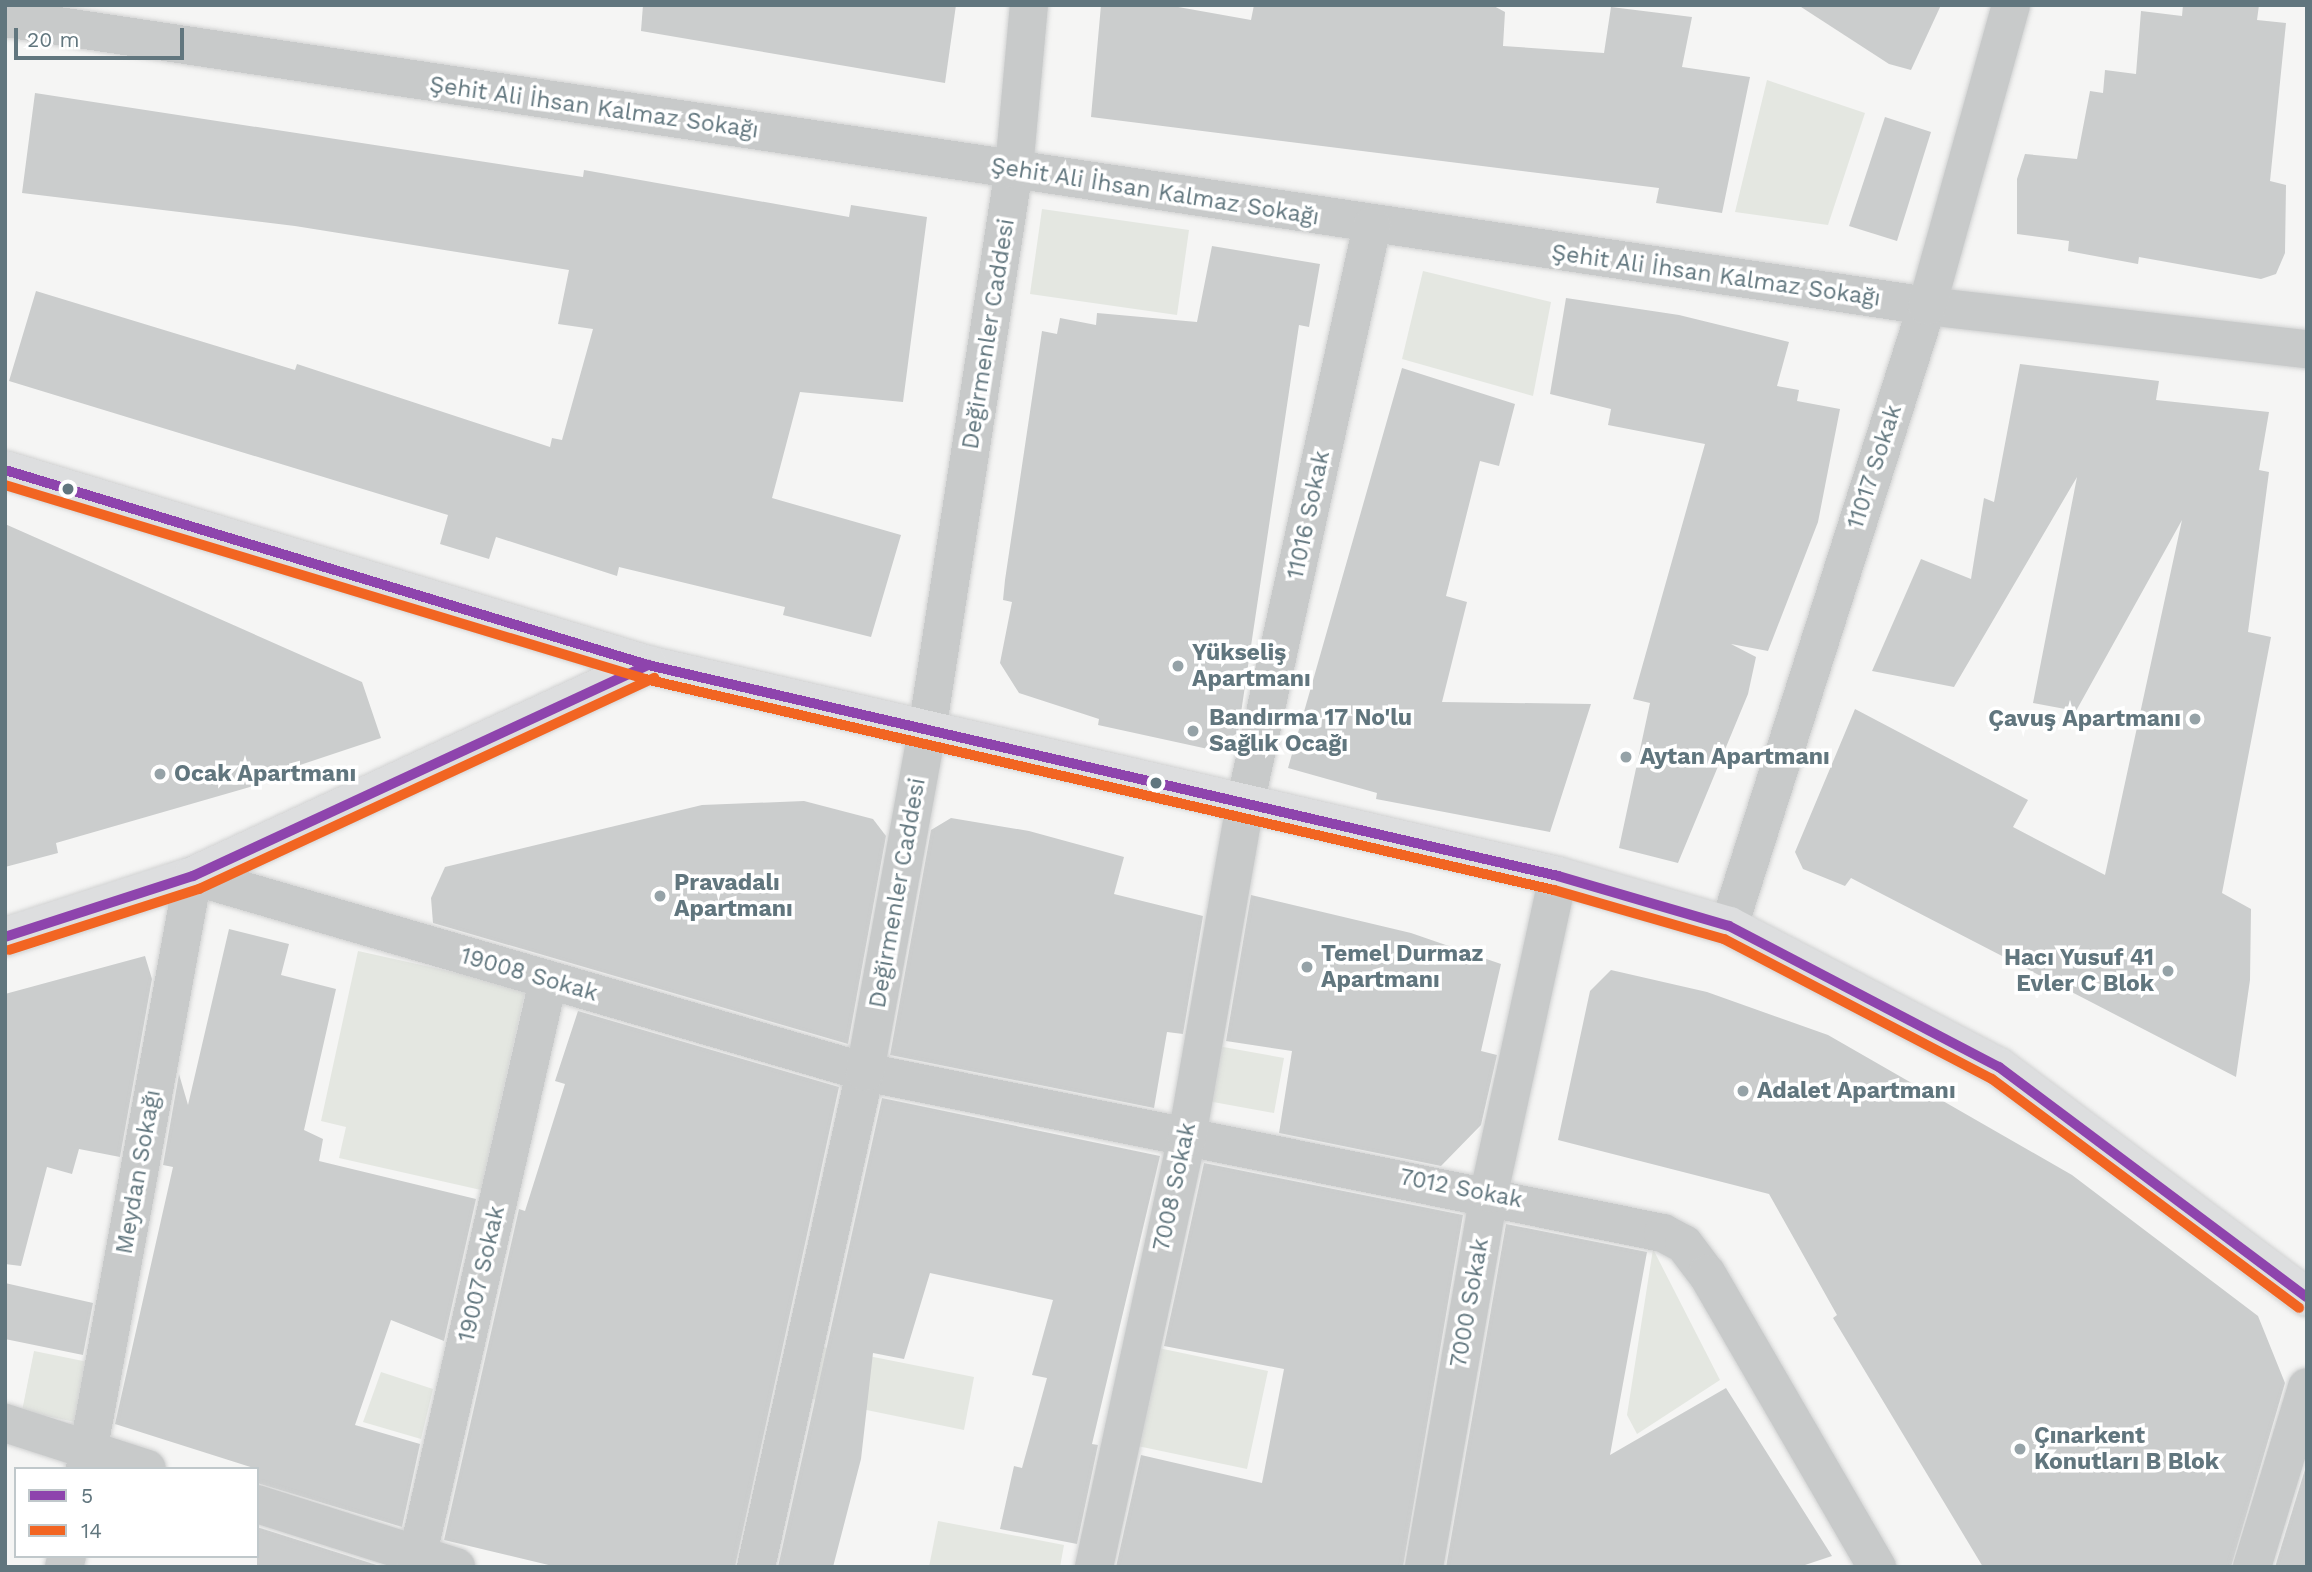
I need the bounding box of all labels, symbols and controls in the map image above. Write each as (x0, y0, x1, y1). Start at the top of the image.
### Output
scale bar (18, 14, 187, 58)
text: 20 m (27, 27, 79, 52)
street label: Şehit Ali İhsan Kalmaz Sokağı (427, 71, 761, 145)
street label: Şehit Ali İhsan Kalmaz Sokağı (988, 152, 1322, 232)
street label: Değirmenler Caddesi (957, 216, 1021, 452)
street label: Şehit Ali İhsan Kalmaz Sokağı (1549, 239, 1883, 313)
street label: 11017 Sokak (1842, 401, 1908, 533)
street label: 11016 Sokak (1282, 448, 1336, 582)
unlabelled marker (61, 482, 75, 496)
place label: Yükseliş Apartmanı (1192, 639, 1311, 693)
marker: Yükseliş Apartmanı (1170, 658, 1186, 674)
place label: Bandırma 17 No'lu Sağlık Ocağı (1209, 704, 1413, 758)
place label: Çavuş Apartmanı (1988, 705, 2181, 733)
marker: Çavuş Apartmanı (2187, 711, 2203, 727)
marker: Bandırma 17 No'lu Sağlık Ocağı (1183, 721, 1203, 741)
place label: Aytan Apartmanı (1640, 743, 1830, 771)
marker: Aytan Apartmanı (1618, 749, 1634, 765)
place label: Ocak Apartmanı (174, 760, 357, 788)
marker: Ocak Apartmanı (152, 766, 168, 782)
street label: Değirmenler Caddesi (864, 776, 932, 1010)
unlabelled marker (1149, 776, 1163, 790)
place label: Pravadalı Apartmanı (674, 869, 793, 923)
marker: Pravadalı Apartmanı (652, 888, 668, 904)
place label: Temel Durmaz Apartmanı (1321, 940, 1484, 994)
street label: 19008 Sokak (457, 942, 601, 1008)
place label: Hacı Yusuf 41 Evler C Blok (2003, 944, 2154, 998)
marker: Temel Durmaz Apartmanı (1299, 959, 1315, 975)
marker: Hacı Yusuf 41 Evler C Blok (2160, 963, 2176, 979)
place label: Adalet Apartmanı (1757, 1077, 1956, 1105)
marker: Adalet Apartmanı (1735, 1083, 1751, 1099)
street label: Meydan Sokağı (111, 1088, 167, 1256)
street label: 7008 Sokak (1148, 1120, 1202, 1254)
street label: 7012 Sokak (1397, 1164, 1525, 1214)
street label: 19007 Sokak (453, 1203, 511, 1345)
street label: 7000 Sokak (1445, 1236, 1495, 1370)
place label: Çınarkent Konutları B Blok (2034, 1422, 2219, 1476)
marker: Çınarkent Konutları B Blok (2012, 1441, 2028, 1457)
legend (14, 1467, 259, 1558)
text: 5 (81, 1483, 93, 1508)
text: 14 (81, 1518, 102, 1543)

